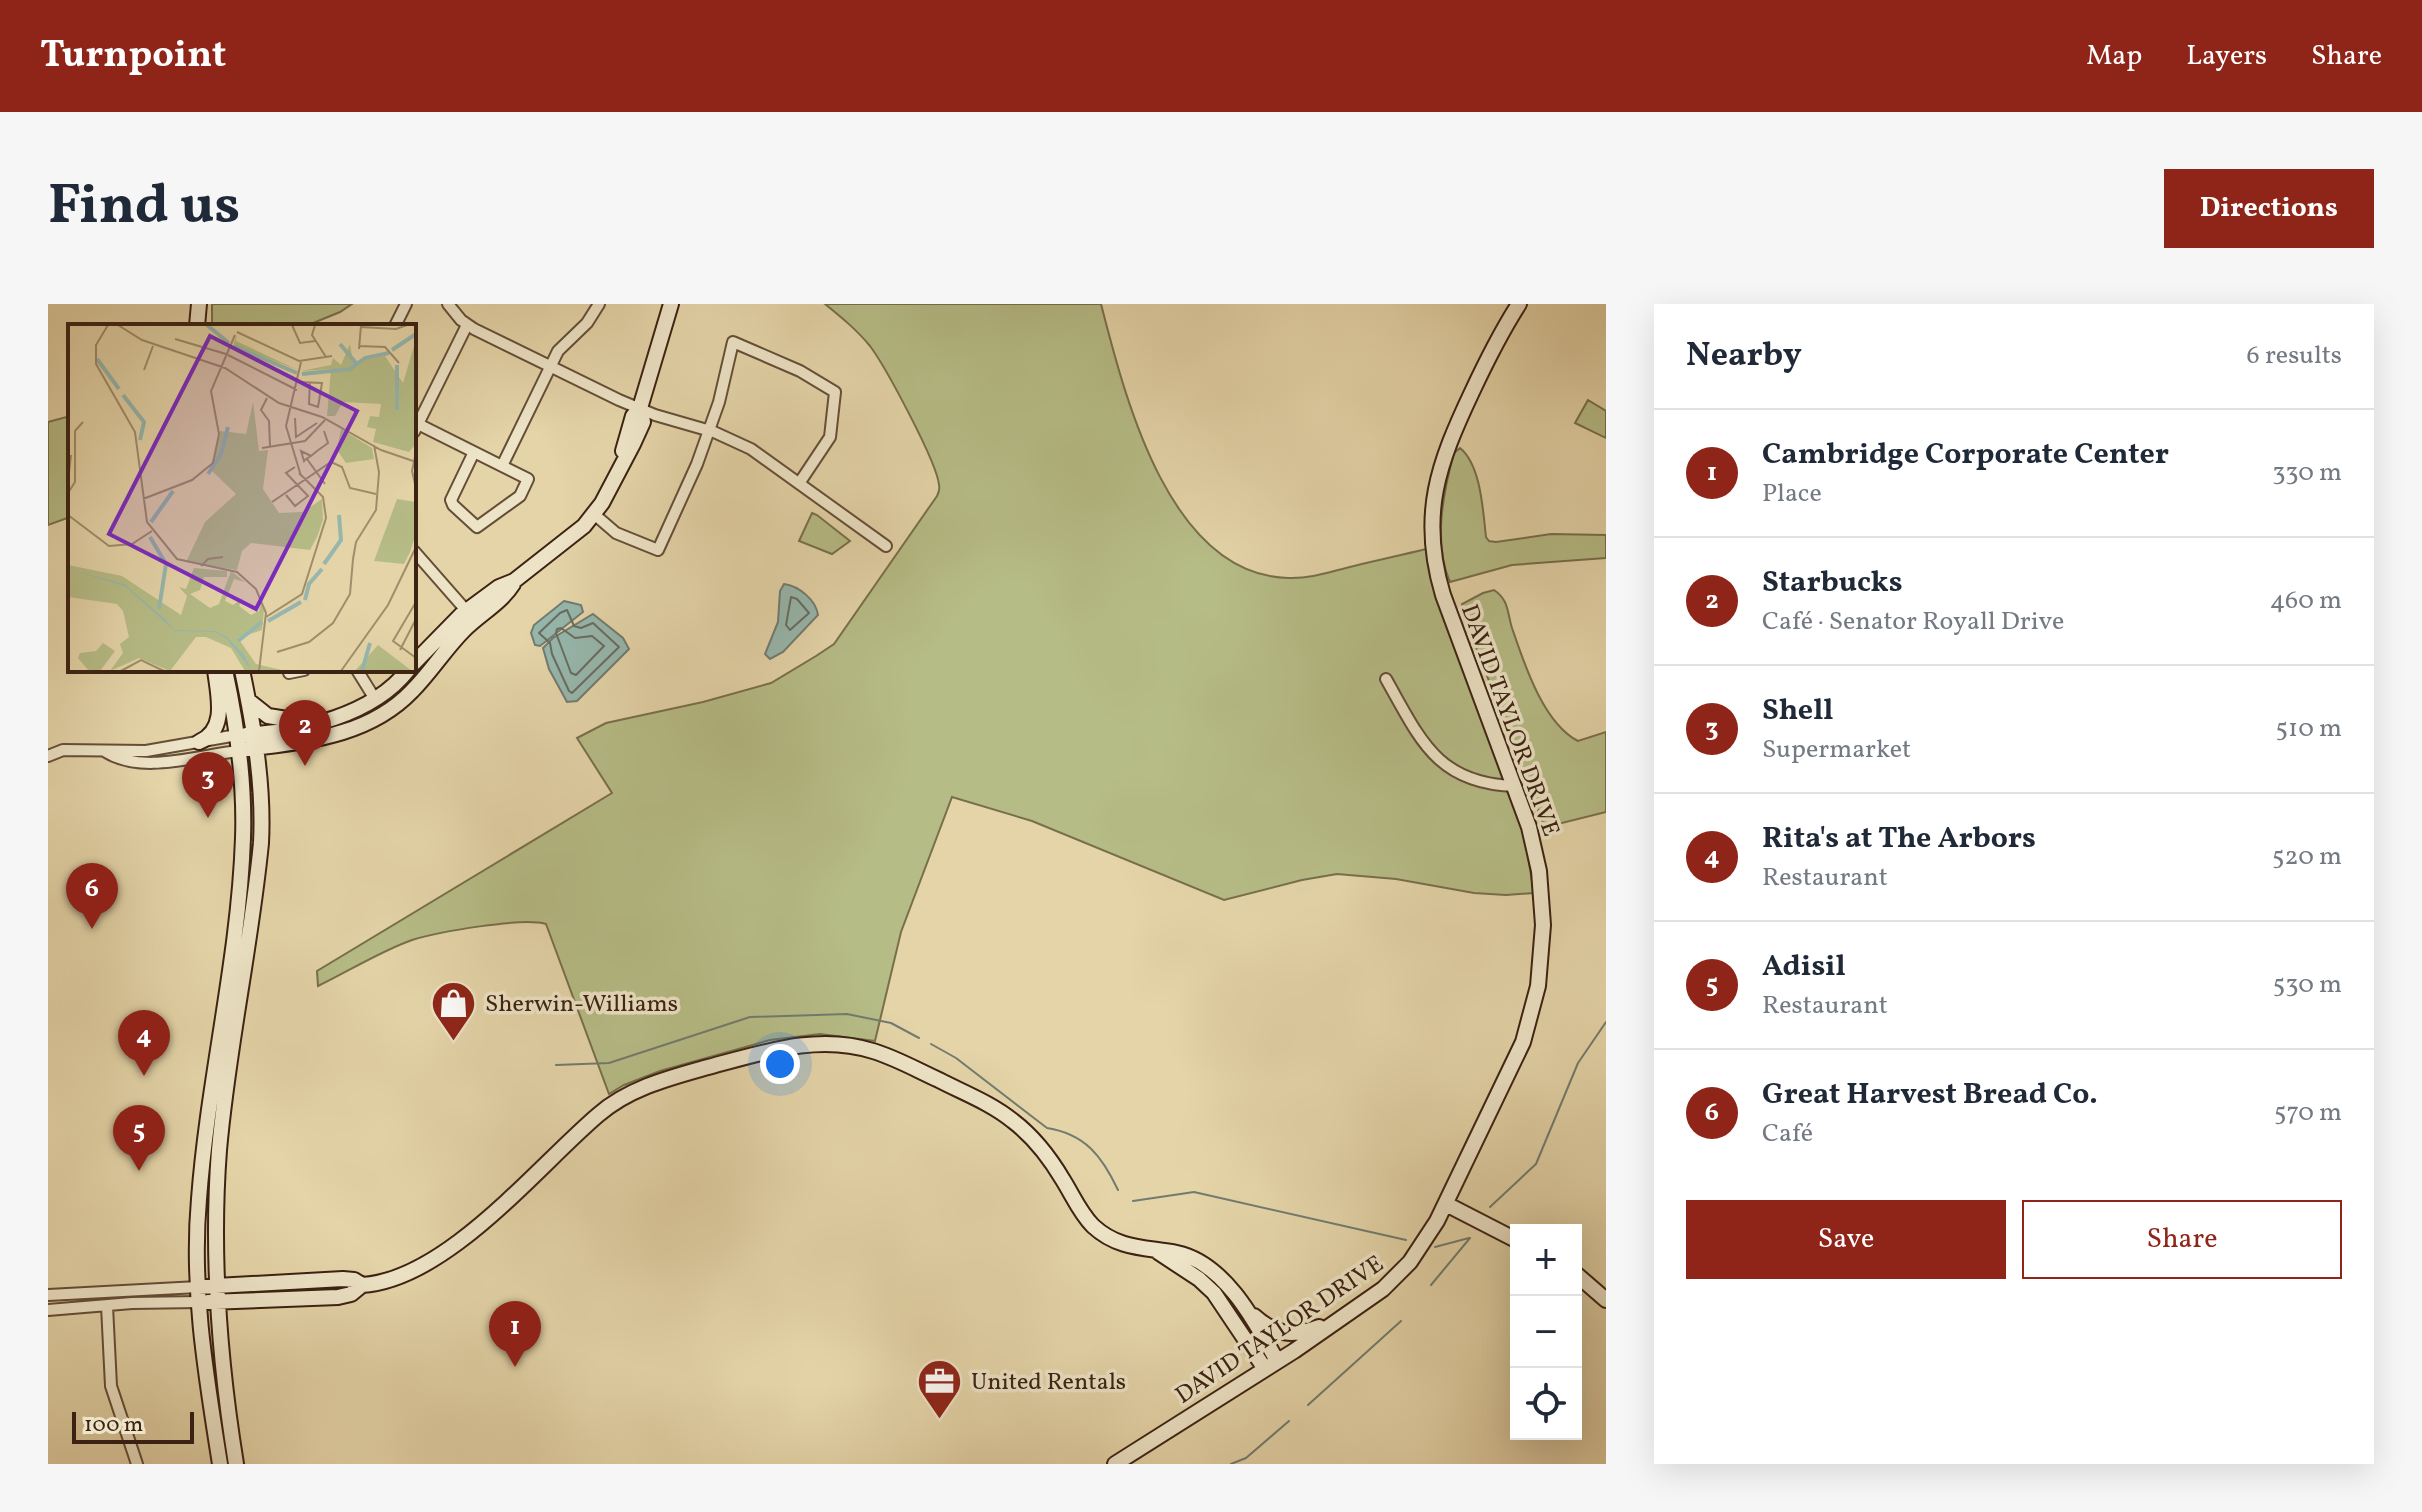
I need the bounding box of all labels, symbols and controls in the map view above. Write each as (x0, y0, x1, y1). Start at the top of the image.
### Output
text: Turnpoint (40, 30, 226, 83)
text: Map (2086, 37, 2142, 76)
text: Layers (2186, 37, 2267, 76)
text: Share (2311, 37, 2382, 76)
text: Find us (48, 169, 240, 247)
button: Directions (2164, 169, 2374, 248)
inset map (68, 324, 416, 672)
text: Nearby (1686, 333, 1802, 380)
text: 6 results (2247, 338, 2342, 374)
text: Cambridge Corporate Center (1762, 434, 2169, 476)
text: 1 (1707, 455, 1717, 491)
text: 330 m (2272, 455, 2342, 491)
text: Place (1762, 476, 1822, 512)
text: Starbucks (1762, 562, 1903, 604)
text: 2 (1705, 583, 1719, 619)
text: 460 m (2270, 583, 2342, 619)
street label: DAVID TAYLOR DRIVE (1451, 600, 1567, 842)
text: Café · Senator Royall Drive (1762, 604, 2064, 640)
text: Shell (1762, 690, 1834, 732)
pin: 2 (279, 700, 331, 766)
text: 3 (1705, 711, 1719, 747)
text: 510 m (2276, 711, 2342, 747)
text: Supermarket (1762, 732, 1911, 768)
pin: 3 (182, 752, 234, 818)
text: Rita's at The Arbors (1762, 818, 2036, 860)
text: 4 (1704, 839, 1720, 875)
text: 520 m (2272, 839, 2342, 875)
text: Restaurant (1762, 860, 1888, 896)
pin: 6 (66, 863, 118, 929)
text: Adisil (1762, 946, 1846, 988)
text: 5 (1706, 967, 1718, 1003)
text: 530 m (2273, 967, 2342, 1003)
shop icon: Sherwin-Williams (430, 979, 478, 1042)
place label: Sherwin-Williams (485, 988, 678, 1022)
text: Restaurant (1762, 988, 1888, 1024)
pin: 4 (118, 1010, 170, 1076)
your location (760, 1044, 800, 1084)
text: Great Harvest Bread Co. (1762, 1074, 2098, 1116)
text: 6 (1705, 1095, 1719, 1131)
text: 570 m (2274, 1095, 2342, 1131)
pin: 5 (113, 1105, 165, 1171)
text: Café (1762, 1116, 1813, 1152)
button: Save (1686, 1200, 2006, 1279)
button: Share (2022, 1200, 2342, 1279)
map controls (1510, 1224, 1582, 1440)
button: + (1510, 1224, 1582, 1296)
street label: DAVID TAYLOR DRIVE (1169, 1248, 1391, 1413)
button: − (1510, 1296, 1582, 1368)
pin: 1 (489, 1301, 541, 1367)
office icon: United Rentals (916, 1357, 964, 1420)
place label: United Rentals (971, 1366, 1126, 1400)
button: locate (1510, 1368, 1582, 1440)
scale bar (72, 1408, 194, 1444)
text: 100 m (84, 1410, 143, 1441)

